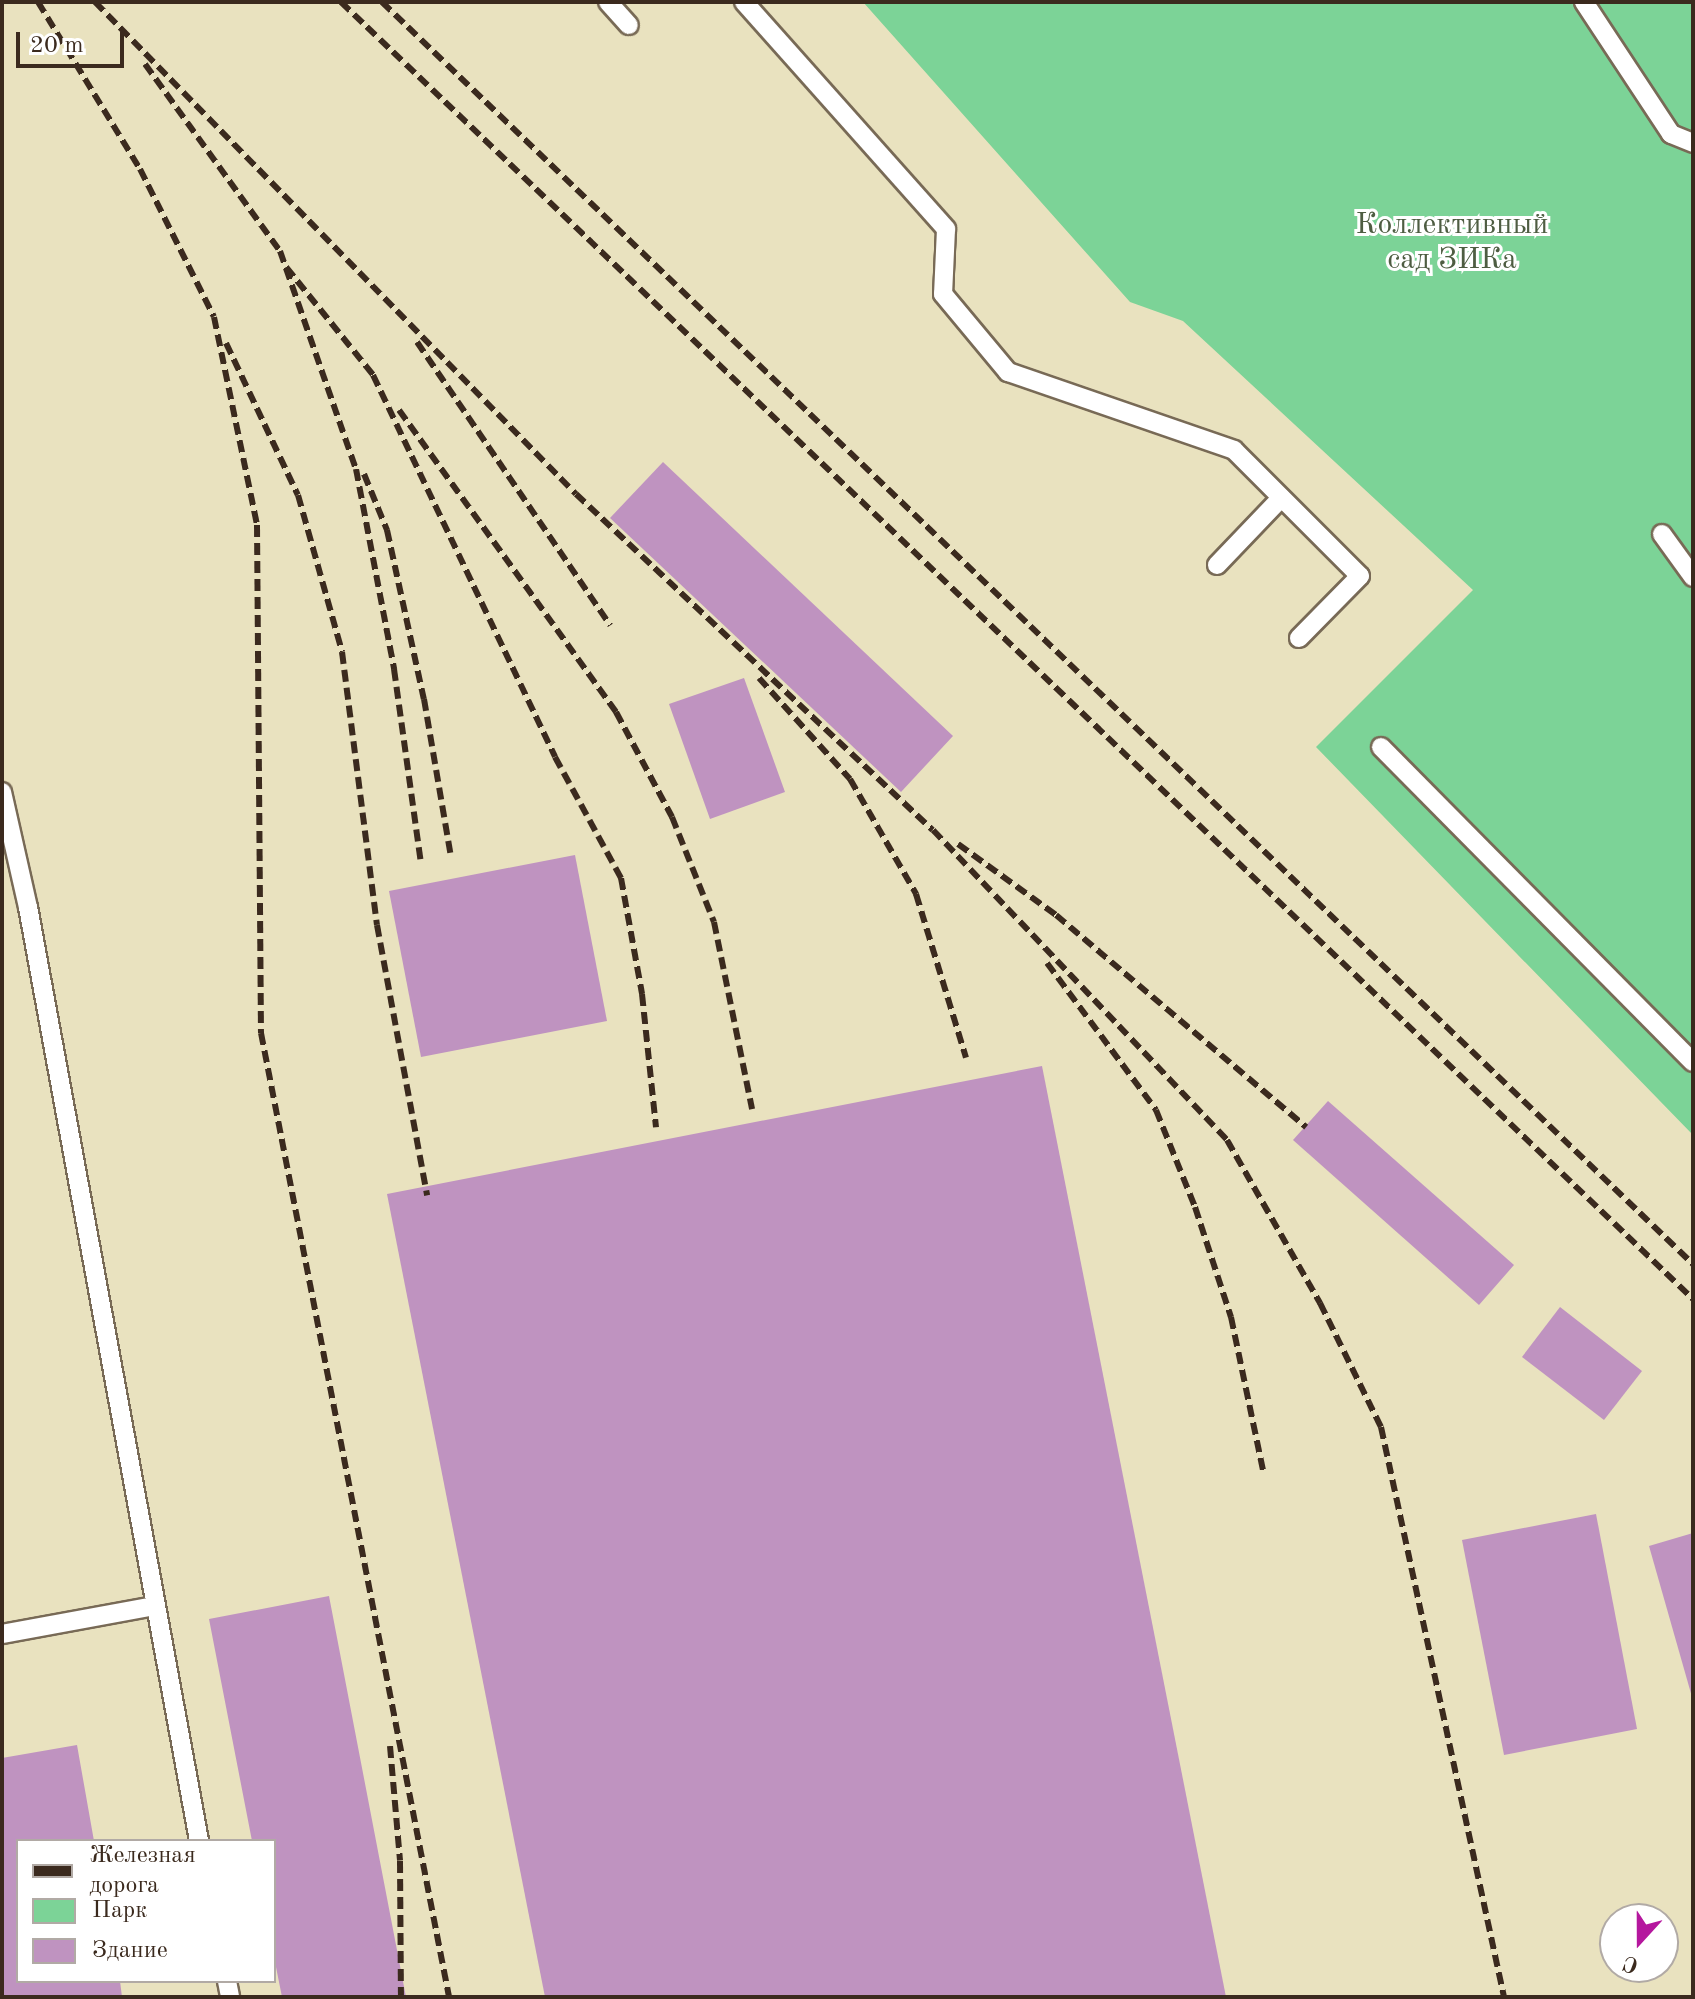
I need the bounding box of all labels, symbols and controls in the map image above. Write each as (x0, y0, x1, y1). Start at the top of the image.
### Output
scale bar (20, 16, 128, 66)
text: 20 m (30, 34, 84, 58)
park label: Коллективный сад ЗИКа (1356, 207, 1548, 278)
legend (16, 1839, 276, 1983)
text: Железная дорога (89, 1844, 196, 1898)
text: Парк (92, 1899, 147, 1923)
north arrow (1599, 1903, 1679, 1983)
text: Здание (92, 1939, 168, 1963)
text: С (1620, 1951, 1642, 1976)

